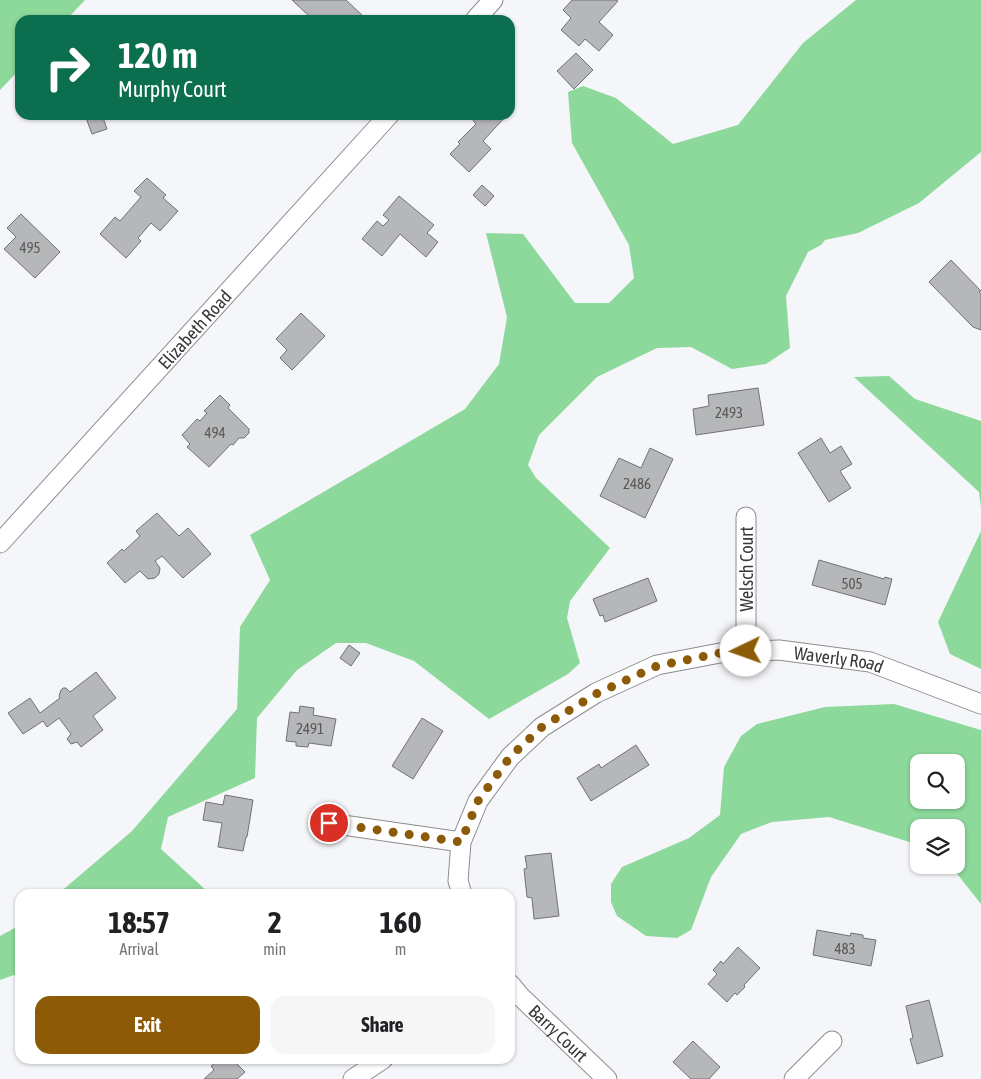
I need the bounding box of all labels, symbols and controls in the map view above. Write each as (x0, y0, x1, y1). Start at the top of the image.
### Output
icon: right (35, 35, 100, 100)
text: 120 m (118, 35, 197, 75)
text: Murphy Court (118, 76, 227, 102)
house number: 495 (19, 239, 41, 256)
street label: Elizabeth Road (153, 285, 235, 373)
house number: 2493 (715, 404, 743, 421)
house number: 494 (204, 424, 226, 441)
house number: 2486 (623, 475, 651, 492)
street label: Welsch Court (736, 526, 757, 612)
house number: 505 (841, 575, 863, 592)
position arrow (719, 624, 771, 676)
street label: Waverly Road (793, 642, 887, 677)
house number: 2491 (296, 720, 324, 737)
map controls (910, 754, 965, 874)
button: search (910, 754, 965, 809)
pin (308, 802, 350, 844)
icon: arrive (315, 809, 343, 837)
button: layers (910, 819, 965, 874)
text: 18:57 (108, 905, 170, 939)
text: 2 (268, 905, 282, 939)
text: 160 (379, 905, 422, 939)
text: Arrival (120, 940, 159, 958)
text: min (263, 940, 286, 958)
text: m (395, 940, 406, 958)
house number: 483 (834, 940, 856, 957)
button: Exit (35, 996, 260, 1054)
button: Share (270, 996, 495, 1054)
street label: Barry Court (525, 1000, 592, 1066)

